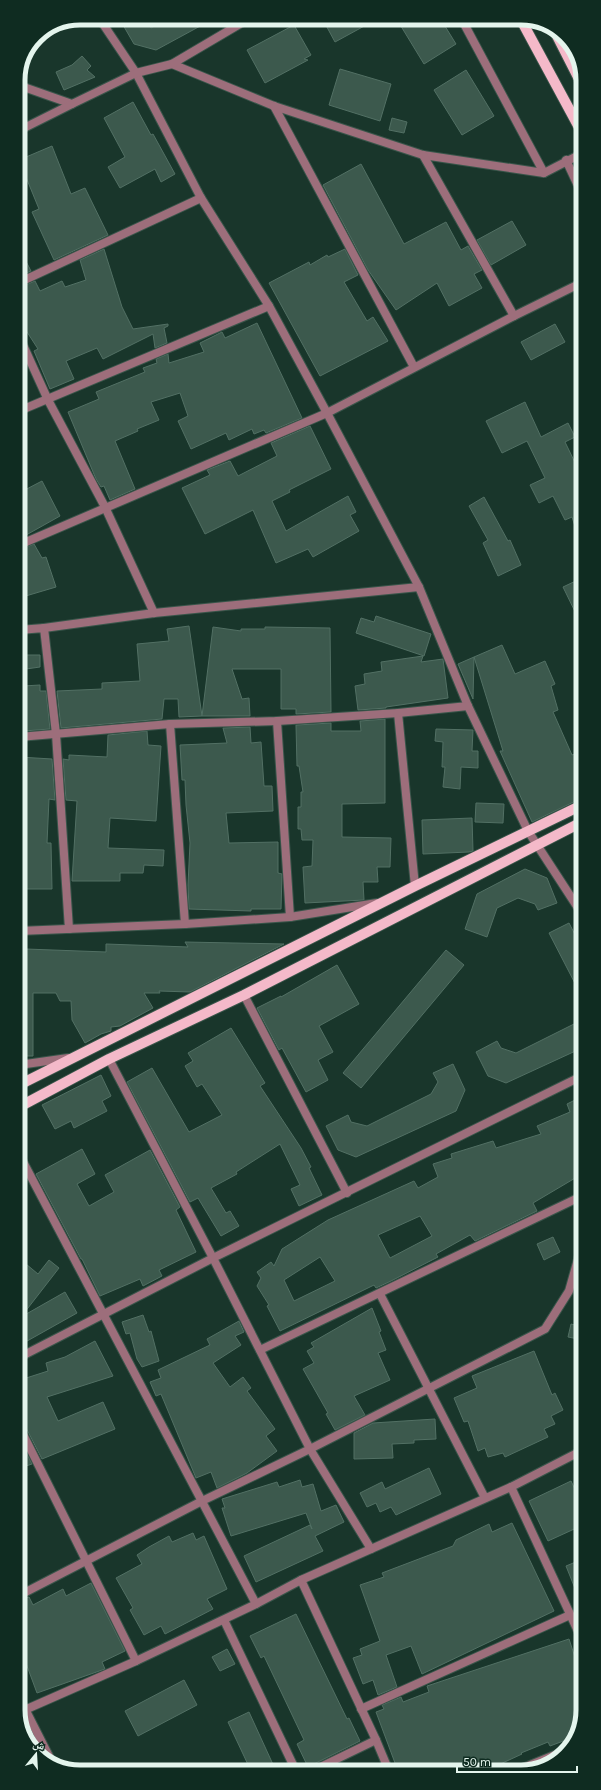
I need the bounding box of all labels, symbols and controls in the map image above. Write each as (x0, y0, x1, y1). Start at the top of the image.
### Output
north arrow (16, 1734, 56, 1774)
text: ش (31, 1737, 47, 1754)
scale bar (457, 1748, 577, 1774)
text: 50 m (463, 1755, 491, 1769)

